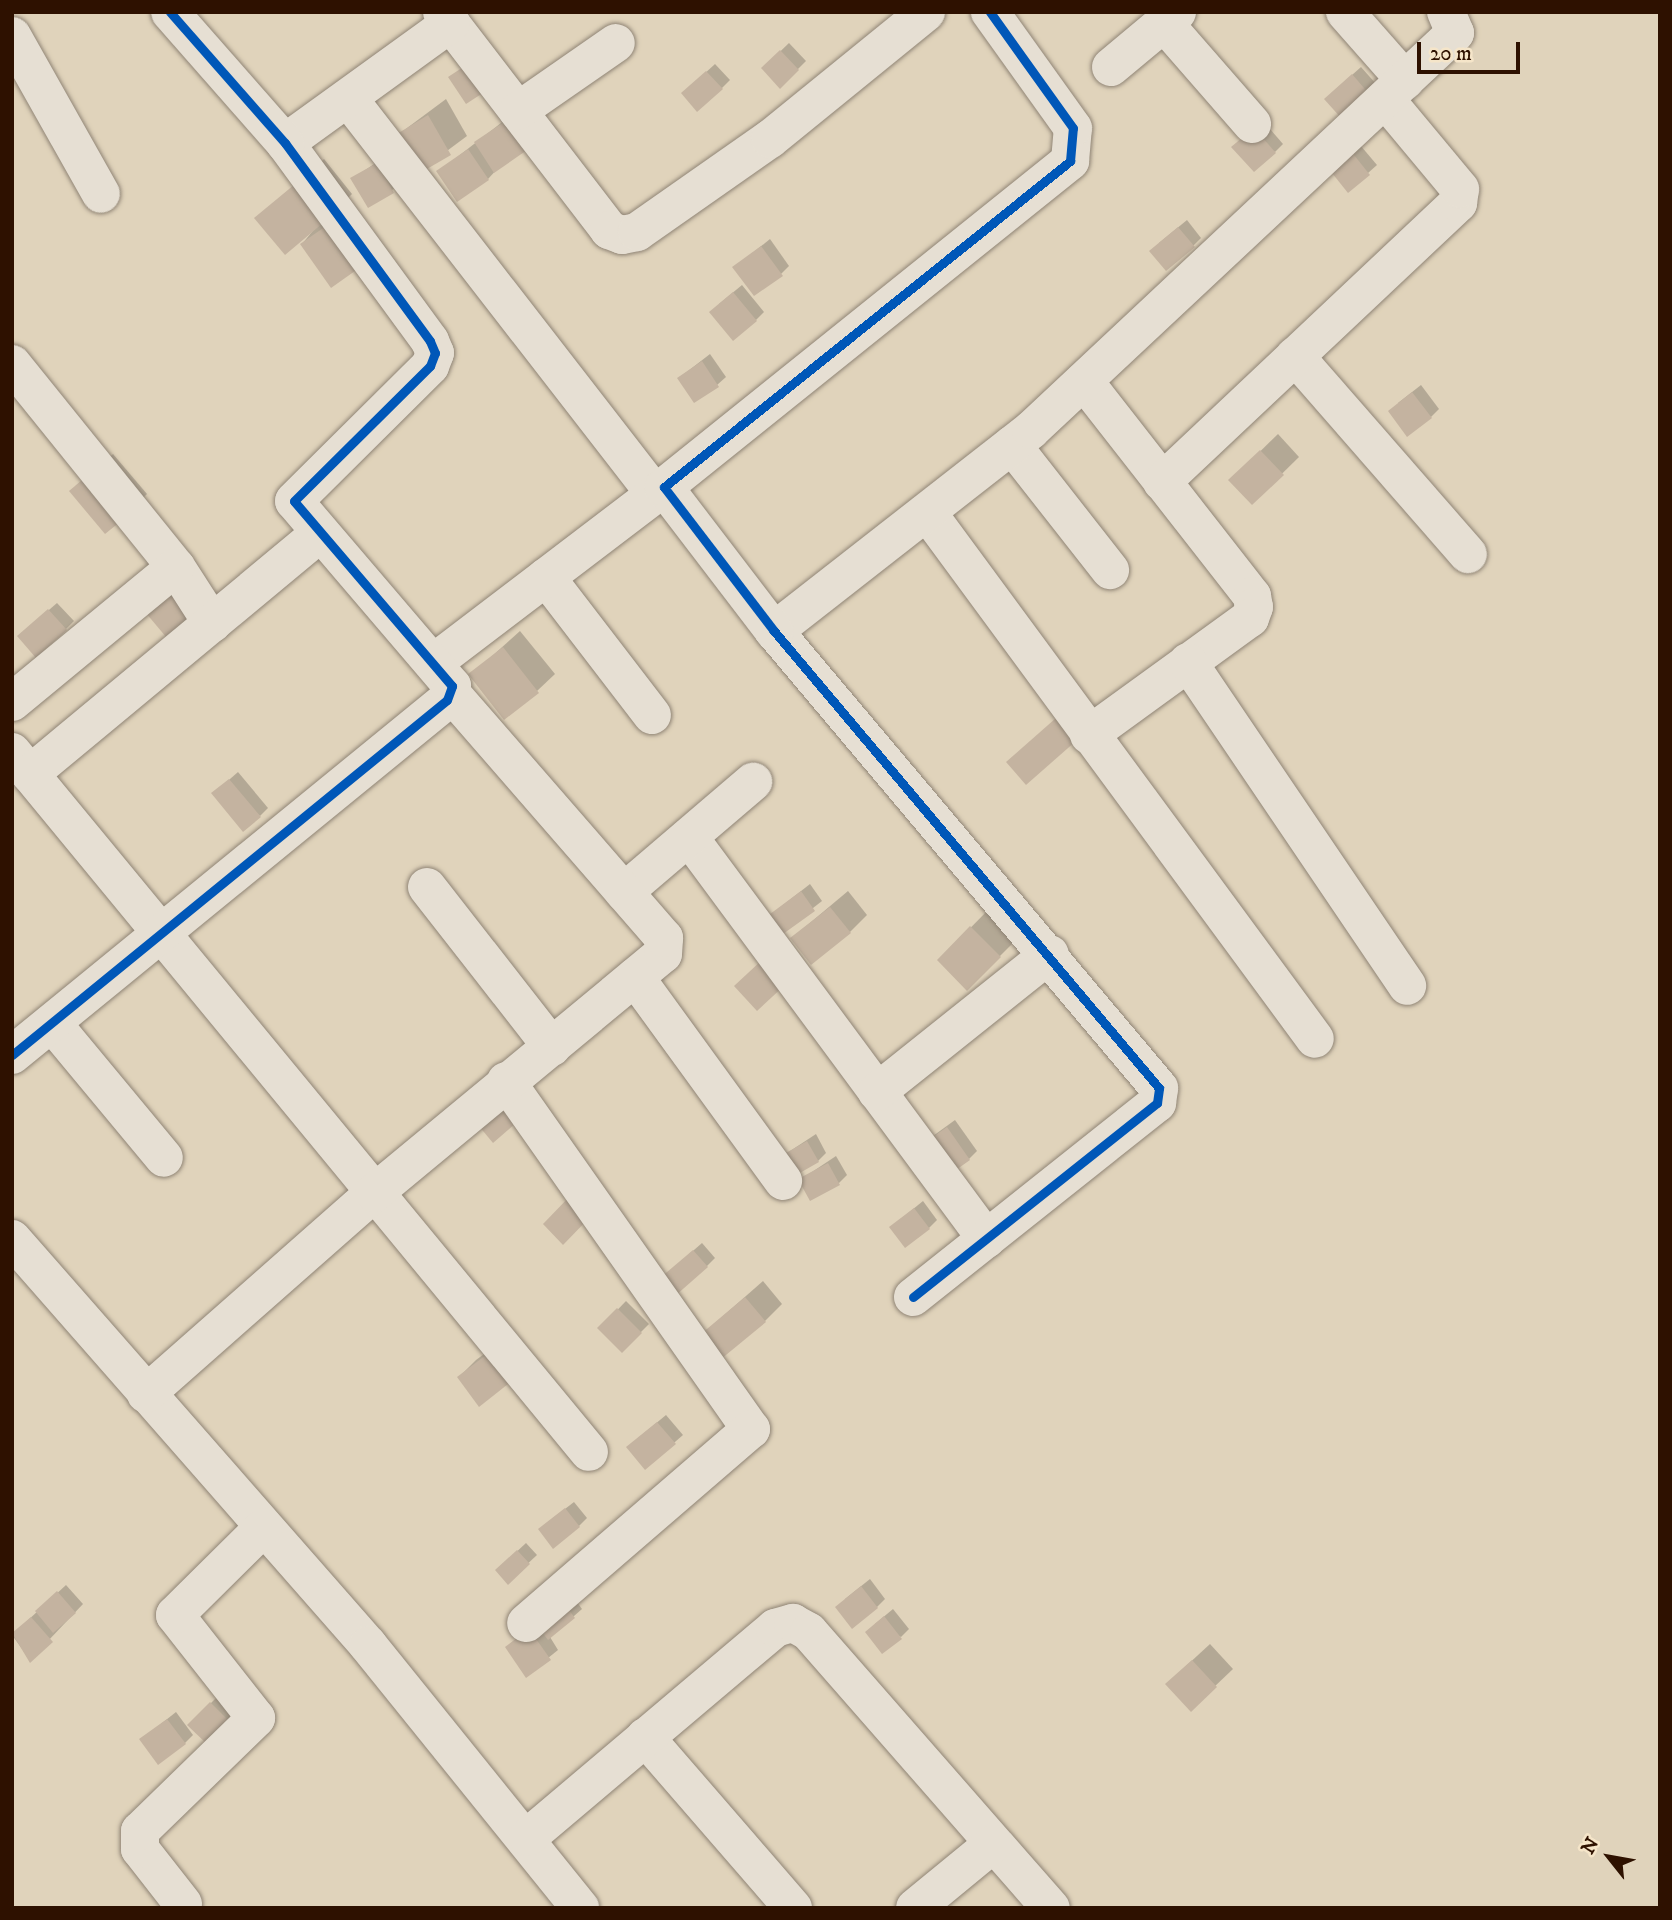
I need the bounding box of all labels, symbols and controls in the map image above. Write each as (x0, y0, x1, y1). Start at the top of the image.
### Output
scale bar (1420, 28, 1523, 72)
text: 20 m (1430, 41, 1472, 67)
north arrow (1574, 1822, 1644, 1892)
text: N (1577, 1833, 1604, 1859)

